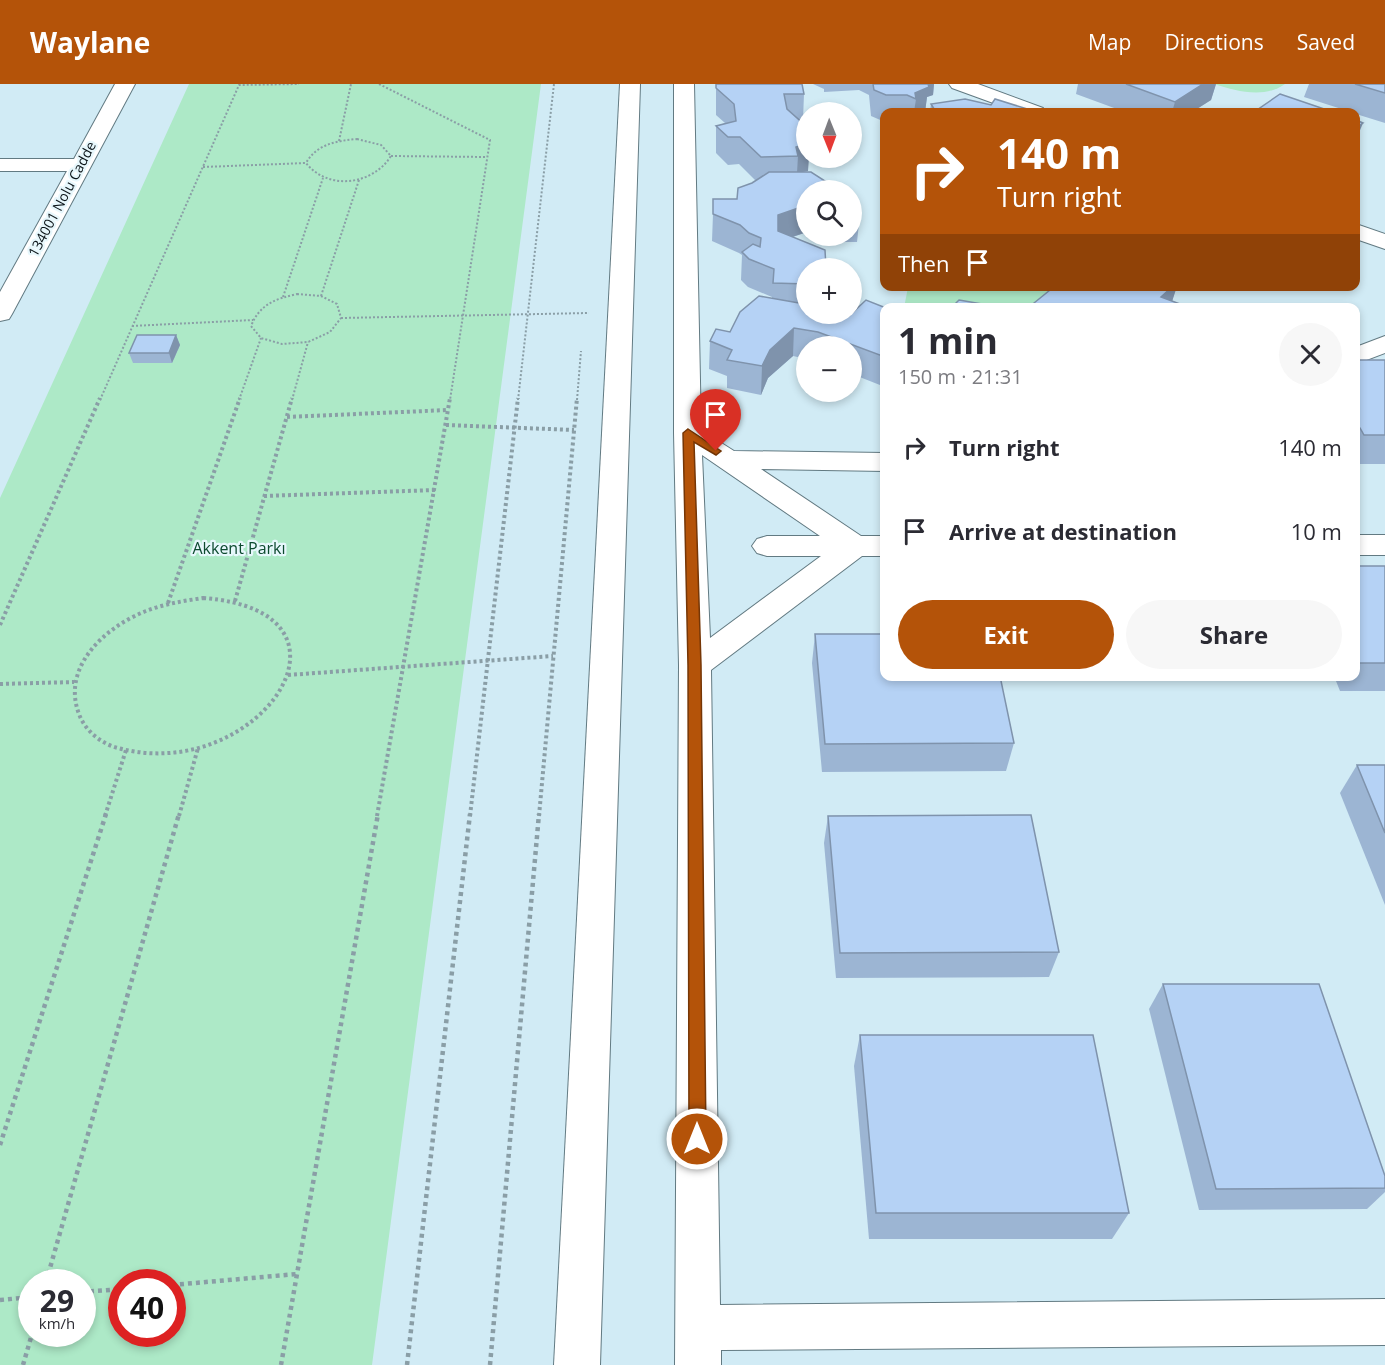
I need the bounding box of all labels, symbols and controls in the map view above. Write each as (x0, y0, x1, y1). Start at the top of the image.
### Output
text: Waylane (30, 23, 150, 61)
text: Map (1088, 28, 1131, 56)
text: Directions (1164, 28, 1264, 56)
text: Saved (1297, 28, 1355, 56)
north arrow (796, 102, 862, 168)
map controls (796, 102, 862, 402)
text: 140 m (997, 124, 1121, 181)
icon: right (898, 132, 976, 210)
street label: 134001 Nolu Cadde (23, 138, 100, 260)
text: Turn right (997, 178, 1122, 215)
button: search (796, 180, 862, 246)
icon: arrive (961, 246, 994, 279)
text: Then (898, 248, 949, 278)
button: + (796, 258, 862, 324)
text: 1 min (898, 316, 998, 365)
button: close (1279, 323, 1342, 386)
button: − (796, 336, 862, 402)
text: 150 m · 21:31 (898, 363, 1023, 390)
pin (690, 389, 741, 451)
icon: arrive (699, 398, 732, 431)
icon: right (898, 431, 931, 464)
text: Turn right (949, 432, 1060, 462)
text: 140 m (1278, 432, 1342, 462)
icon: arrive (898, 515, 931, 548)
text: Arrive at destination (949, 516, 1177, 546)
text: 10 m (1291, 516, 1342, 546)
park label: Akkent Parkı (192, 537, 286, 559)
button: Exit (898, 600, 1114, 669)
button: Share (1126, 600, 1342, 669)
position arrow (665, 1107, 729, 1171)
speed limit sign: 40 (108, 1269, 186, 1347)
text: 29 (40, 1280, 74, 1321)
text: km/h (39, 1313, 75, 1333)

